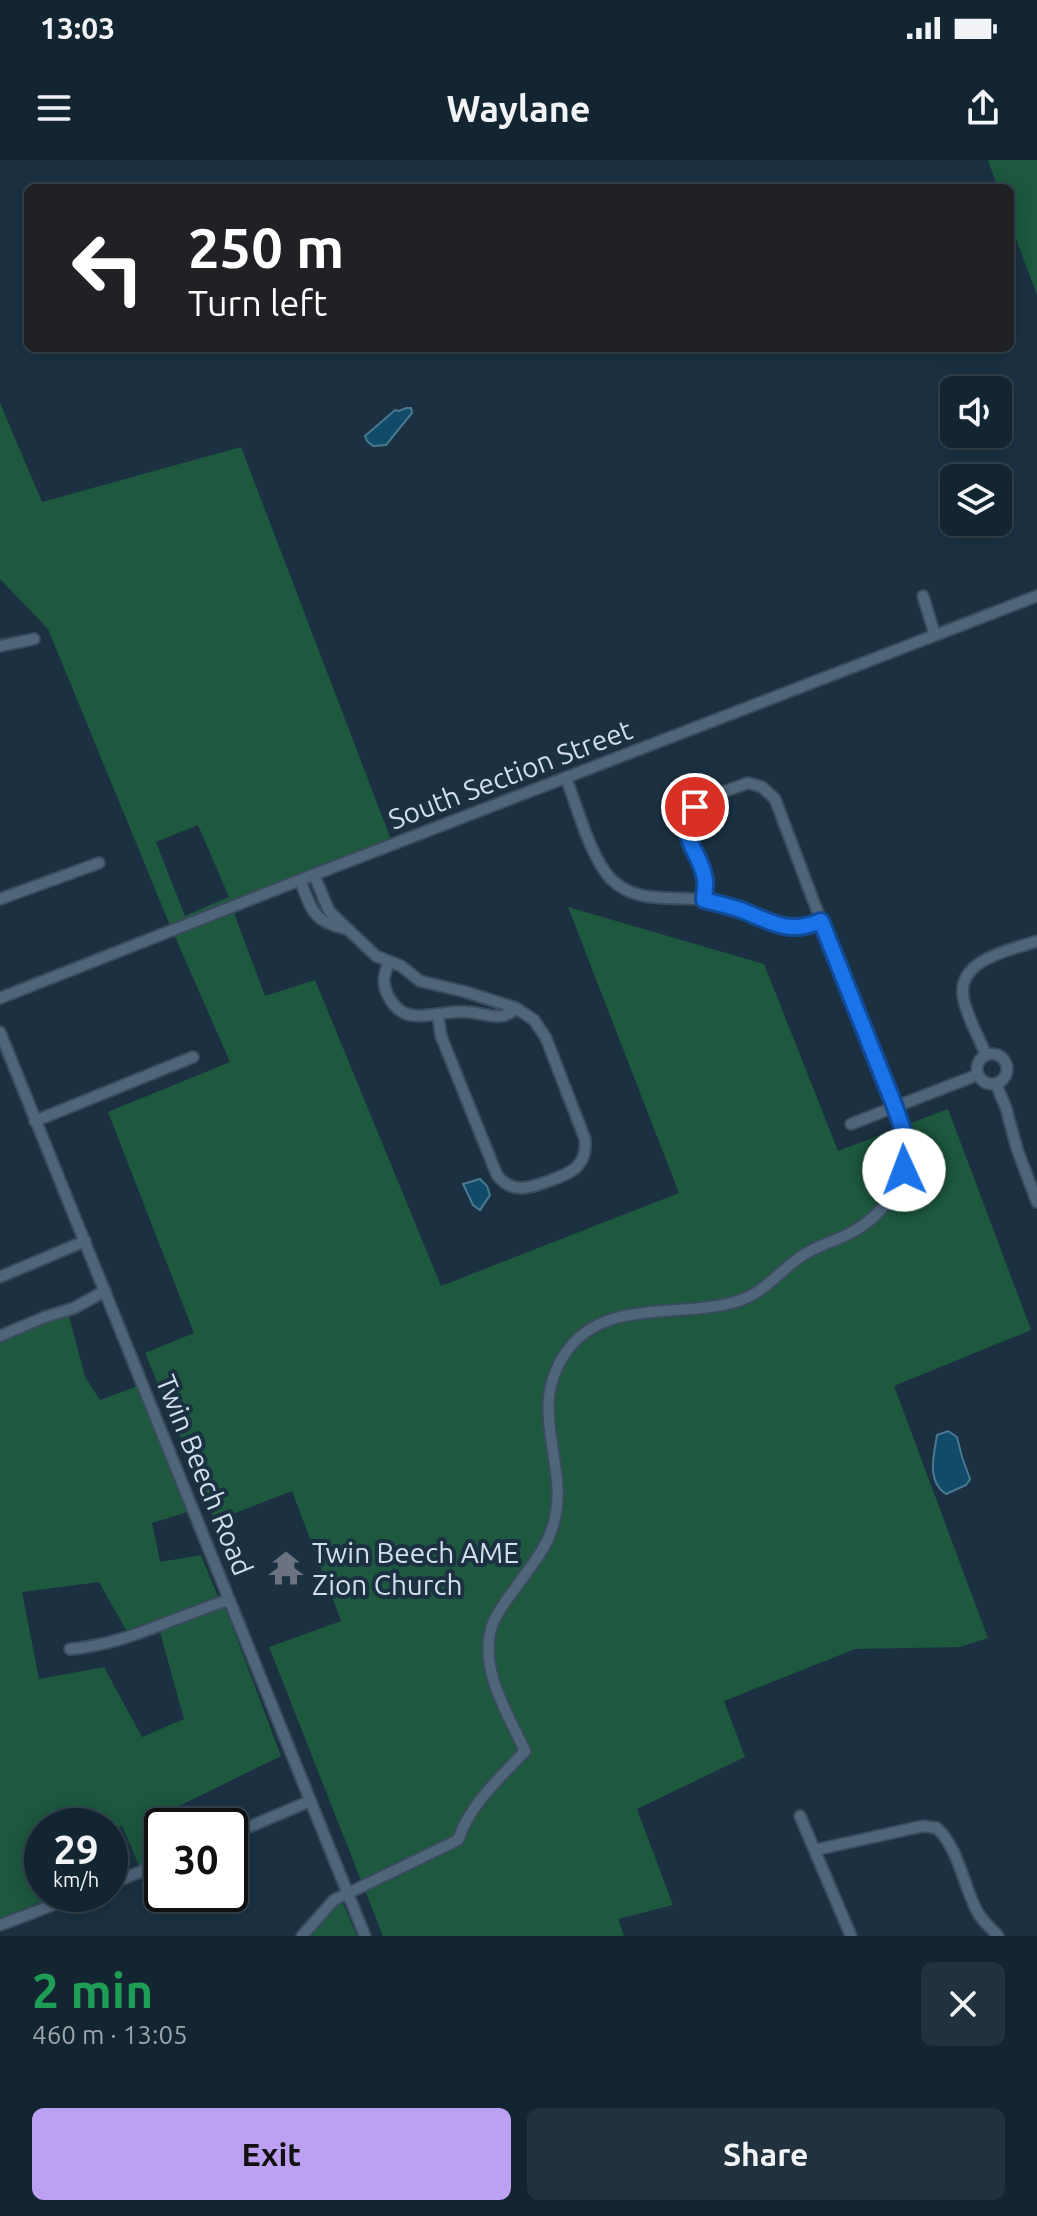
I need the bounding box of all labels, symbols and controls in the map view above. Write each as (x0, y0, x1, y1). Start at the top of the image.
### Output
text: 13:03 (40, 11, 115, 45)
icon: menu (32, 86, 76, 130)
icon: share (961, 86, 1005, 130)
text: Waylane (447, 88, 590, 129)
icon: left (56, 216, 160, 320)
text: 250 m (188, 216, 344, 279)
text: Turn left (188, 282, 327, 323)
map controls (940, 376, 1012, 536)
button: sound (940, 376, 1012, 448)
button: layers (940, 464, 1012, 536)
street label: South Section Street (384, 713, 636, 835)
pin (661, 773, 729, 841)
icon: arrive (673, 785, 717, 829)
position arrow (862, 1128, 946, 1212)
street label: Twin Beech Road (151, 1370, 259, 1580)
place label: Twin Beech AME Zion Church (312, 1537, 519, 1600)
temple icon: Twin Beech AME Zion Church (267, 1549, 305, 1587)
speed limit sign: 30 (144, 1808, 248, 1912)
text: 29 (53, 1827, 99, 1872)
text: km/h (53, 1868, 99, 1891)
button: close (921, 1962, 1005, 2046)
text: 2 min (32, 1963, 153, 2017)
text: 460 m · 13:05 (32, 2020, 188, 2049)
button: Exit (32, 2108, 511, 2200)
button: Share (527, 2108, 1005, 2200)

